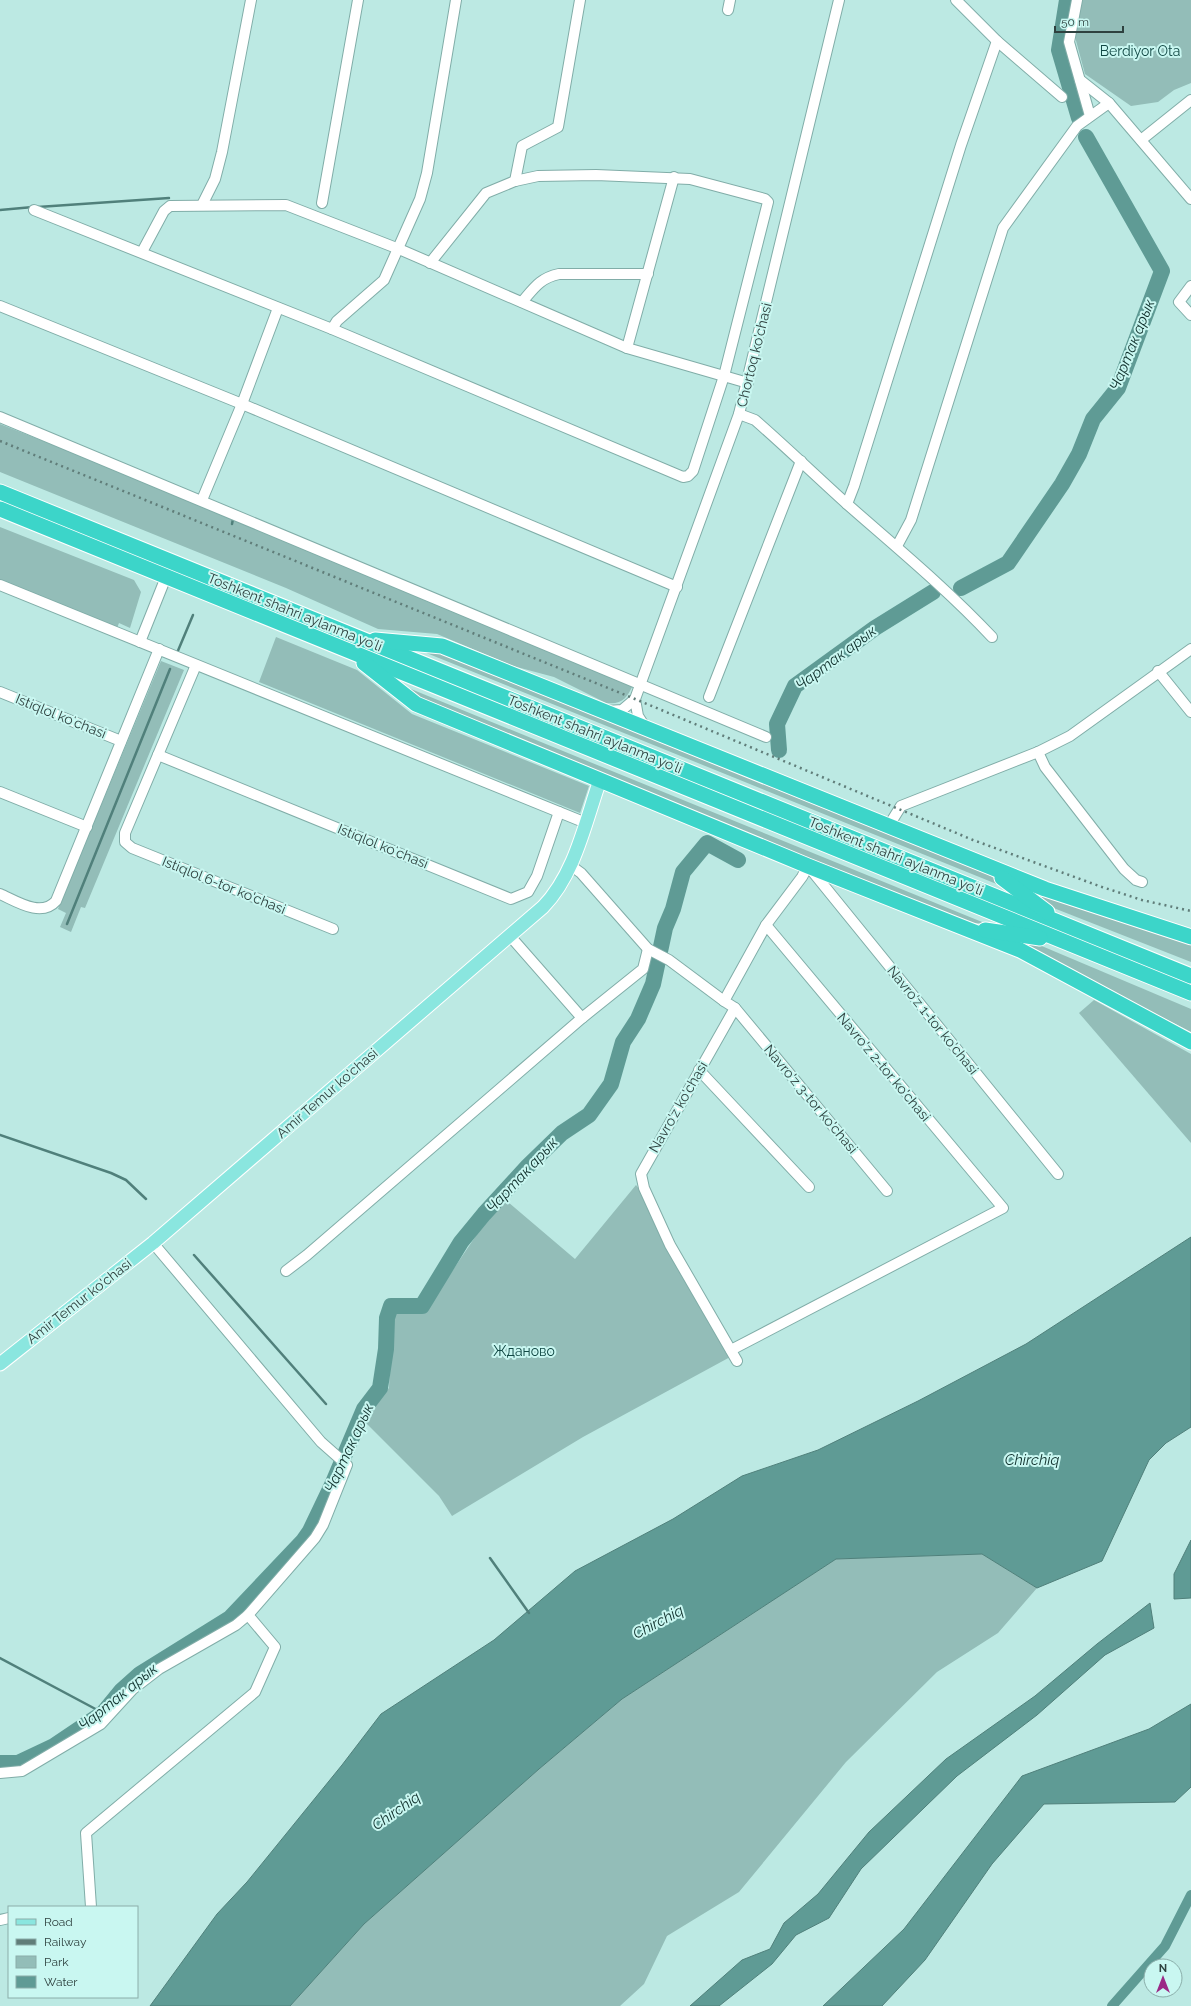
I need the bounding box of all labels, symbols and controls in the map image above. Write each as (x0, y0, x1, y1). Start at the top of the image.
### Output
scale bar (1055, 8, 1123, 34)
text: 50 m (1061, 15, 1089, 29)
park label: Berdiyor Ota (1100, 43, 1180, 59)
water label: Чартак арык (1106, 296, 1159, 393)
street label: Chortoq ko'chasi (733, 301, 775, 409)
street label: Toshkent shahri aylanma yoʻli (205, 570, 385, 654)
water label: Чартак арык (792, 621, 880, 694)
street label: Istiqlol koʻchasi (13, 691, 109, 741)
street label: Toshkent shahri aylanma yoʻli (505, 692, 685, 776)
street label: Toshkent shahri aylanma yoʻli (806, 814, 986, 898)
street label: Istiqlol koʻchasi (335, 821, 431, 871)
street label: Istiqlol 6-tor ko'chasi (160, 853, 288, 917)
street label: Navro'z 1-tor ko'chasi (884, 962, 982, 1078)
street label: Navro'z 2-tor ko'chasi (834, 1010, 934, 1124)
street label: Navro'z 3-tor ko'chasi (761, 1041, 861, 1157)
street label: Amir Temur ko'chasi (273, 1045, 381, 1141)
street label: Navro'z ko'chasi (645, 1059, 711, 1155)
water label: Чартак арык (483, 1133, 562, 1216)
street label: Amir Temur ko'chasi (23, 1255, 135, 1347)
park label: Жданово (493, 1343, 555, 1359)
water label: Чартак арык (320, 1400, 378, 1495)
water label: Chirchiq (1005, 1451, 1059, 1469)
water label: Chirchiq (630, 1601, 686, 1643)
water label: Чартак арык (75, 1659, 162, 1734)
water label: Chirchiq (368, 1788, 424, 1834)
legend (8, 1906, 138, 1998)
text: Road (44, 1915, 73, 1929)
text: Railway (44, 1935, 87, 1949)
text: Park (44, 1955, 69, 1969)
north arrow (1143, 1958, 1183, 1998)
text: N (1159, 1962, 1167, 1975)
text: Water (44, 1975, 78, 1989)

